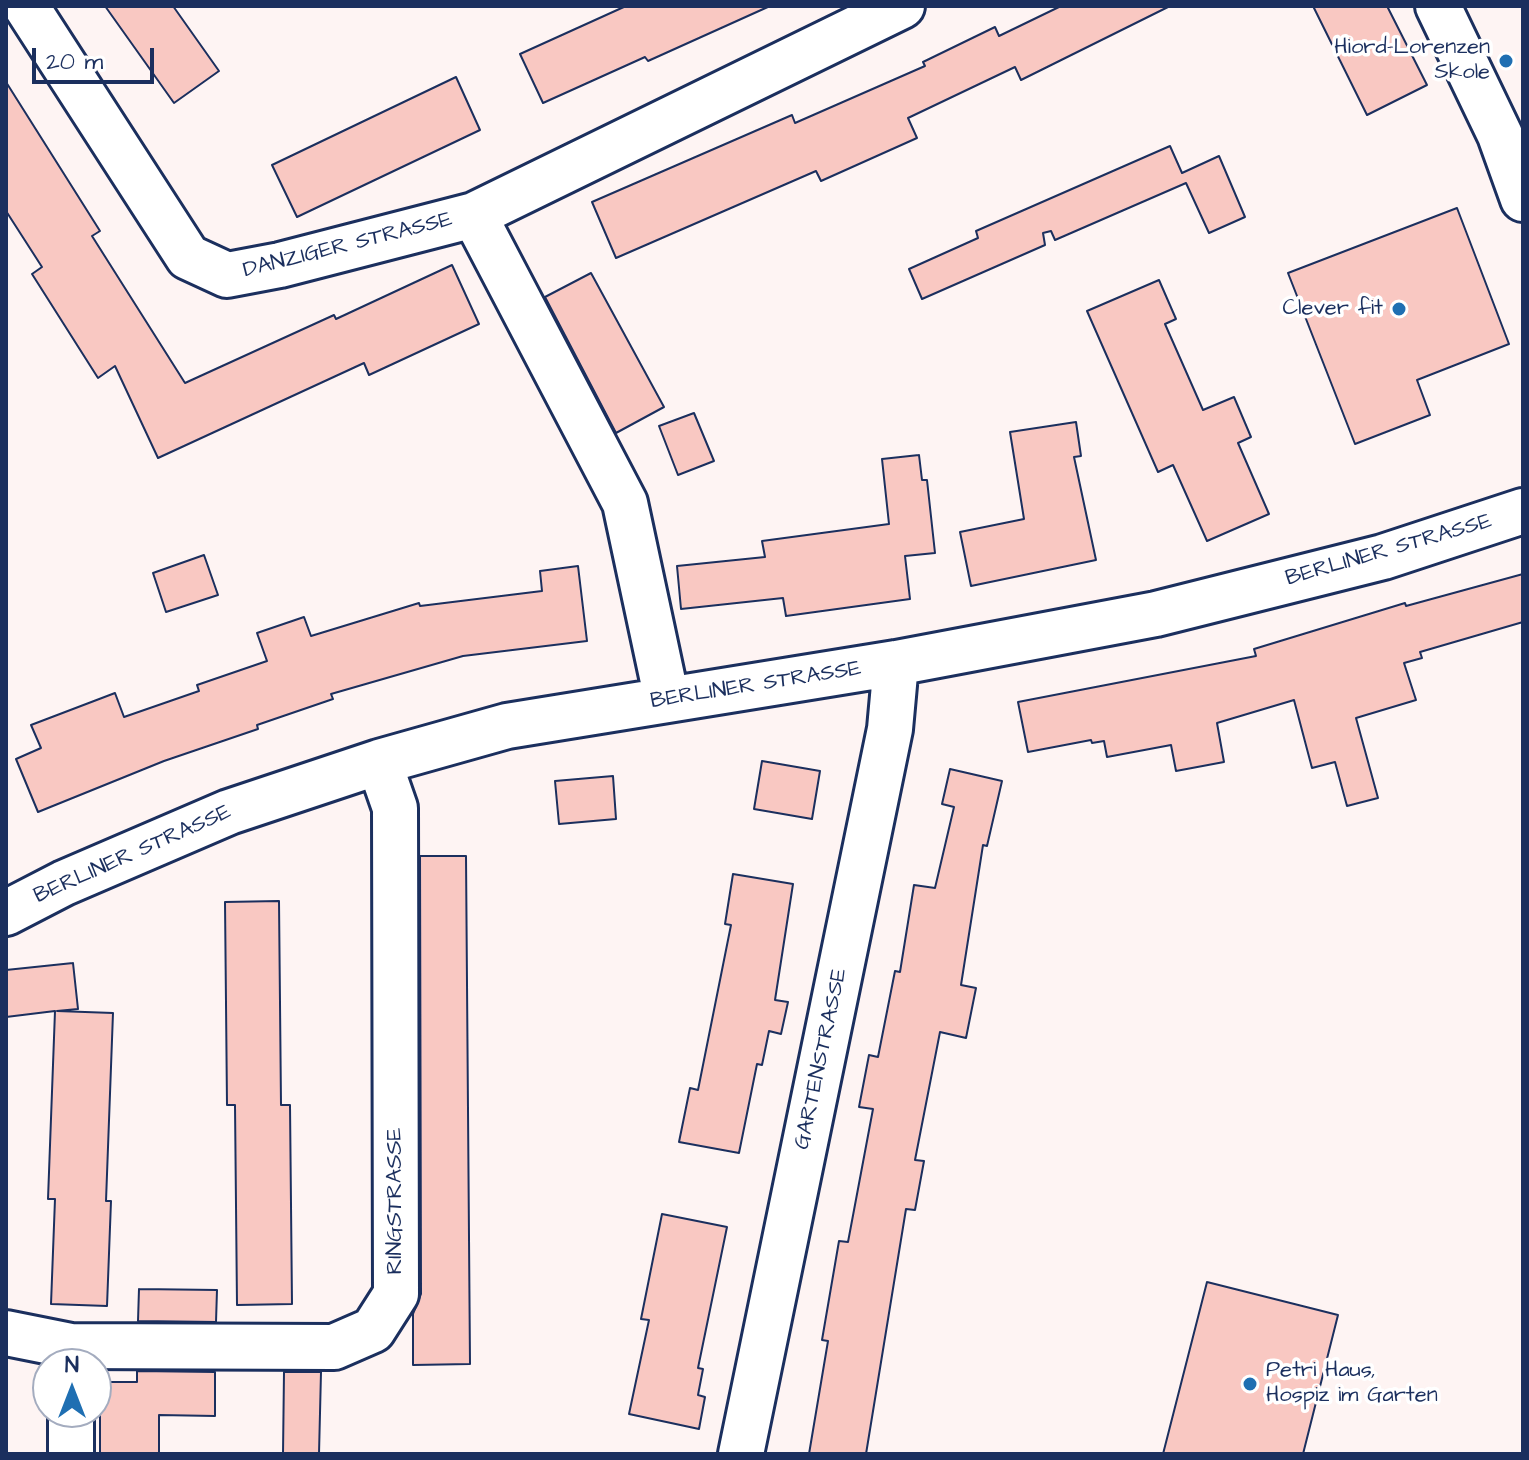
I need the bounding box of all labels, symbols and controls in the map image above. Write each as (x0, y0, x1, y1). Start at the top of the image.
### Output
scale bar (36, 32, 158, 82)
place label: Hiord-Lorenzen Skole (1334, 35, 1490, 86)
text: 20 m (46, 45, 103, 79)
marker: Hiord-Lorenzen Skole (1497, 52, 1515, 70)
street label: DANZIGER STRASSE (241, 207, 455, 285)
place label: Clever fit (1283, 296, 1383, 322)
marker: Clever fit (1390, 300, 1408, 318)
street label: BERLINER STRASSE (1283, 509, 1495, 593)
street label: BERLINER STRASSE (649, 656, 863, 716)
street label: BERLINER STRASSE (30, 800, 236, 910)
street label: GARTENSTRASSE (790, 966, 854, 1152)
street label: RINGSTRASSE (383, 1128, 409, 1274)
north arrow (32, 1348, 112, 1428)
text: N (65, 1350, 79, 1381)
place label: Petri Haus, Hospiz im Garten (1266, 1358, 1438, 1410)
marker: Petri Haus, Hospiz im Garten (1241, 1375, 1259, 1393)

